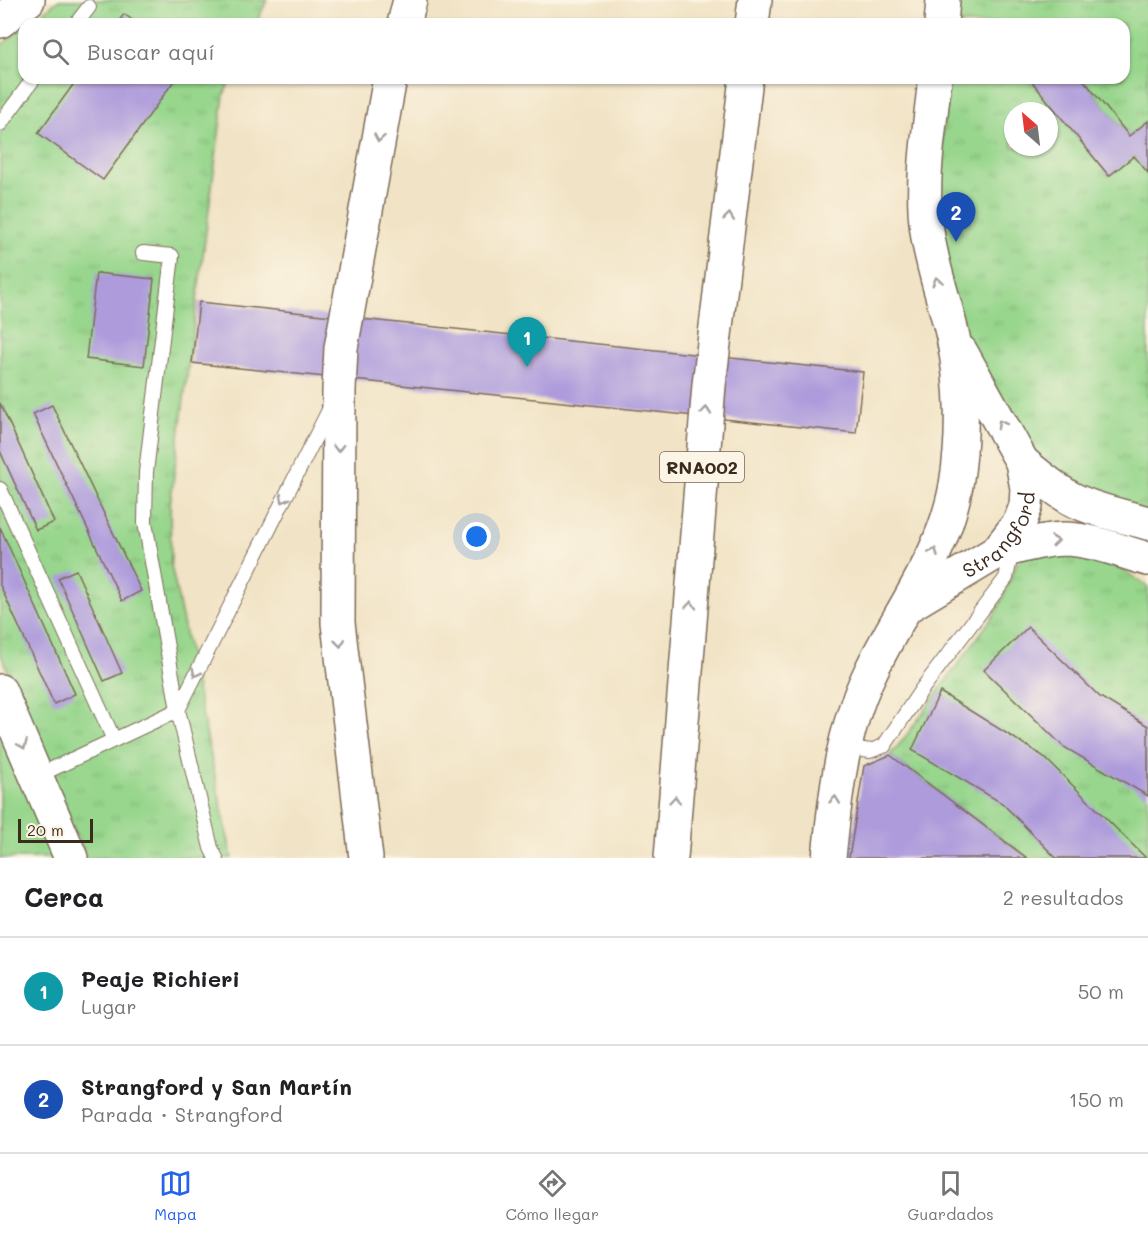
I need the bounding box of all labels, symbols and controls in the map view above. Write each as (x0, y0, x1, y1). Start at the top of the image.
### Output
search box (18, 18, 1130, 84)
icon: search (39, 35, 72, 68)
text: Buscar aquí (87, 37, 215, 66)
north arrow (1004, 102, 1058, 156)
one-way arrow (373, 132, 386, 142)
pin: 2 (936, 192, 976, 242)
one-way arrow (722, 213, 735, 222)
one-way arrow (932, 276, 944, 287)
pin: 1 (508, 318, 546, 367)
one-way arrow (700, 406, 713, 415)
one-way arrow (997, 420, 1009, 430)
one-way arrow (332, 444, 344, 453)
road number: RNA002 (660, 452, 744, 482)
street label: Strangford (957, 491, 1040, 583)
one-way arrow (280, 492, 291, 503)
your location (462, 522, 491, 551)
one-way arrow (1050, 535, 1059, 548)
one-way arrow (927, 548, 939, 559)
one-way arrow (684, 601, 697, 610)
one-way arrow (333, 639, 346, 648)
one-way arrow (192, 667, 204, 678)
one-way arrow (16, 738, 28, 749)
one-way arrow (668, 795, 681, 804)
one-way arrow (828, 795, 841, 804)
scale bar (18, 816, 93, 844)
text: 20 m (27, 819, 64, 840)
text: Cerca (24, 880, 104, 914)
text: 2 resultados (1003, 884, 1124, 910)
text: Peaje Richieri (81, 964, 240, 993)
text: 1 (39, 978, 48, 1004)
text: 50 m (1078, 978, 1124, 1004)
text: Lugar (81, 993, 137, 1019)
text: Strangford y San Martín (81, 1072, 352, 1101)
text: 2 (38, 1086, 49, 1112)
text: 150 m (1069, 1086, 1124, 1112)
text: Parada · Strangford (81, 1101, 282, 1127)
tab: Mapa (154, 1167, 197, 1224)
tab: Cómo llegar (505, 1167, 599, 1224)
tab: Guardados (908, 1167, 994, 1224)

